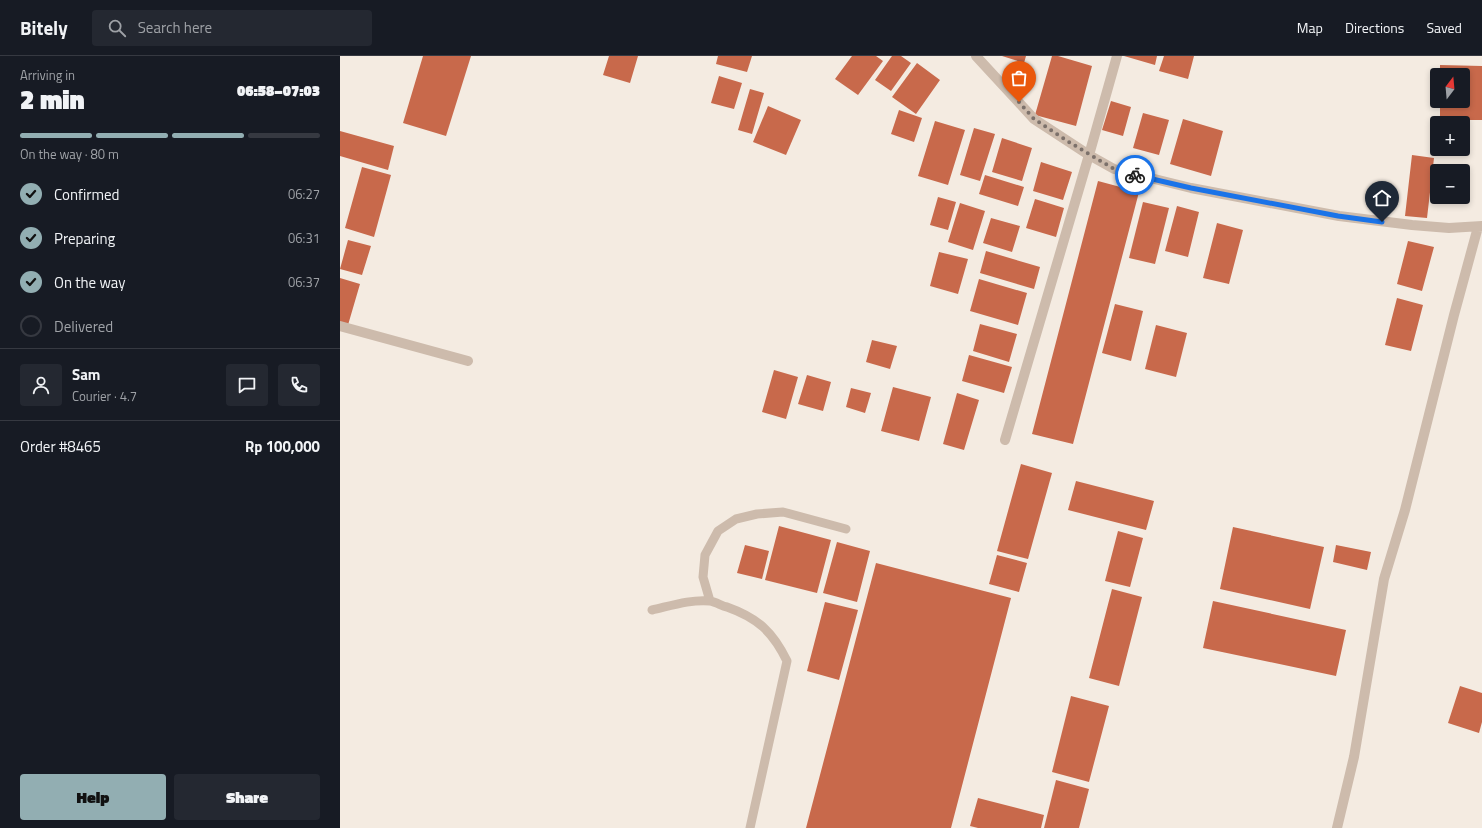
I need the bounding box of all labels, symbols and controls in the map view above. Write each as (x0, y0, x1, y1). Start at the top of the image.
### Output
search box (92, 10, 372, 46)
text: Bitely (20, 13, 68, 42)
text: Search here (138, 16, 212, 39)
icon: search (106, 17, 128, 39)
text: Map (1297, 17, 1323, 38)
text: Directions (1345, 17, 1404, 38)
text: Saved (1426, 17, 1462, 38)
pin (1002, 61, 1036, 102)
text: Arriving in (20, 65, 75, 85)
icon: bag (1008, 67, 1030, 89)
north arrow (1430, 68, 1470, 108)
map controls (1430, 68, 1470, 204)
text: 06:58–07:03 (237, 79, 320, 102)
text: 2 min (20, 80, 85, 119)
button: + (1430, 116, 1470, 156)
text: On the way · 80 m (20, 144, 119, 164)
courier (1115, 155, 1155, 195)
icon: bike (1124, 164, 1146, 186)
button: − (1430, 164, 1470, 204)
pin (1365, 181, 1399, 222)
icon: check (20, 183, 42, 205)
text: Confirmed (54, 183, 119, 206)
text: 06:27 (288, 184, 320, 204)
icon: home (1371, 187, 1393, 209)
icon: check (20, 227, 42, 249)
text: Preparing (54, 227, 115, 250)
text: 06:31 (288, 228, 320, 248)
icon: check (20, 271, 42, 293)
text: On the way (54, 271, 126, 294)
text: 06:37 (288, 272, 320, 292)
text: Delivered (54, 315, 113, 338)
text: Sam (72, 363, 100, 386)
button: person (20, 364, 62, 406)
button: chat (226, 364, 268, 406)
button: phone (278, 364, 320, 406)
text: Courier · 4.7 (72, 386, 137, 406)
text: Order #8465 (20, 435, 101, 458)
text: Rp 100,000 (245, 435, 320, 458)
button: Help (20, 774, 166, 820)
button: Share (174, 774, 320, 820)

